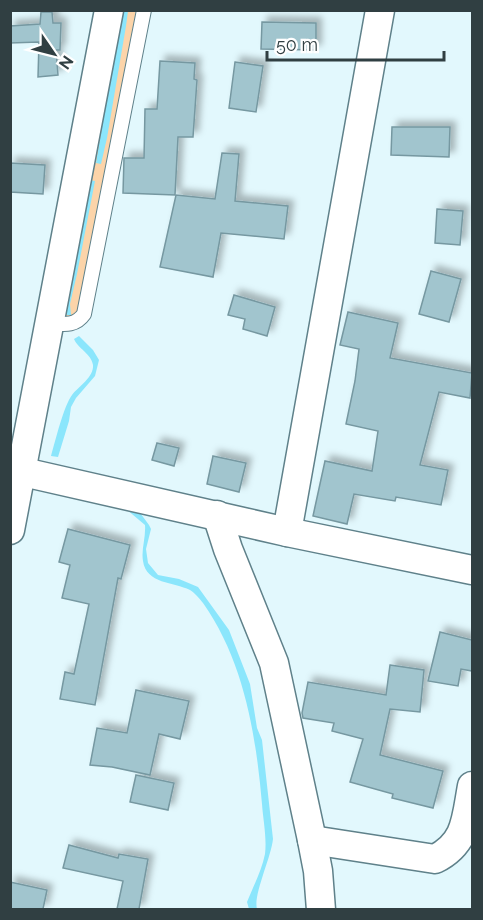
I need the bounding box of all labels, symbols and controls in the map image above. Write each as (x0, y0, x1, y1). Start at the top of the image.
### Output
north arrow (24, 24, 84, 84)
scale bar (267, 24, 444, 62)
text: 50 m (276, 34, 318, 55)
text: N (55, 52, 77, 73)

